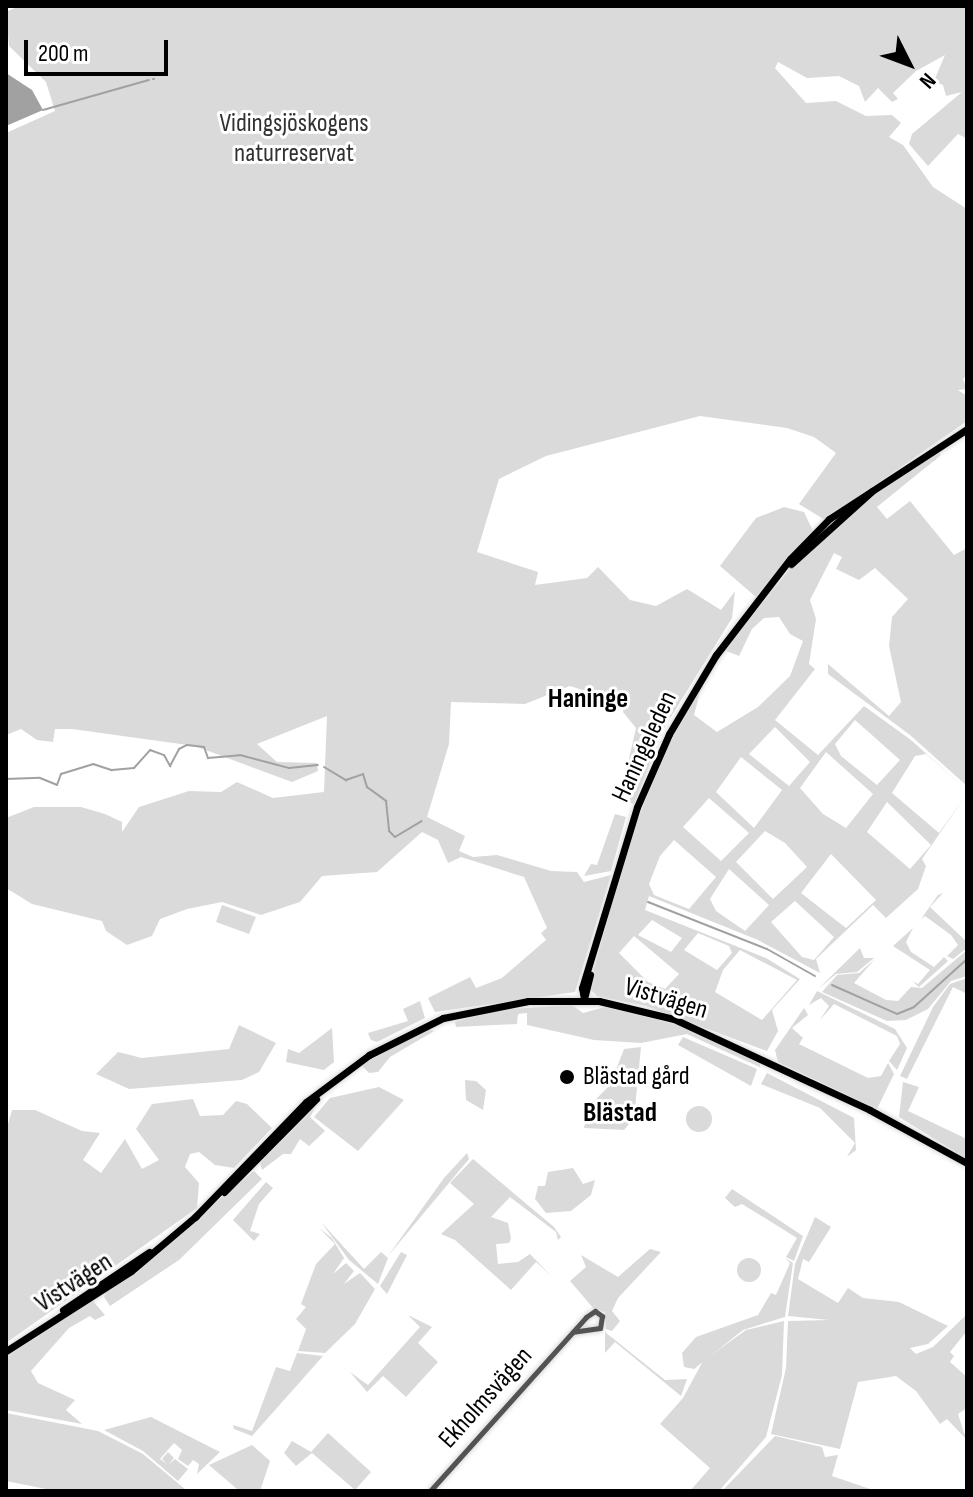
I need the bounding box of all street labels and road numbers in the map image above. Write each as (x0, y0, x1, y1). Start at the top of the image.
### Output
street label: Haningeleden (606, 687, 684, 807)
street label: Vistvägen (621, 972, 711, 1026)
street label: Vistvägen (30, 1247, 118, 1319)
street label: Ekholmsvägen (433, 1341, 539, 1455)

